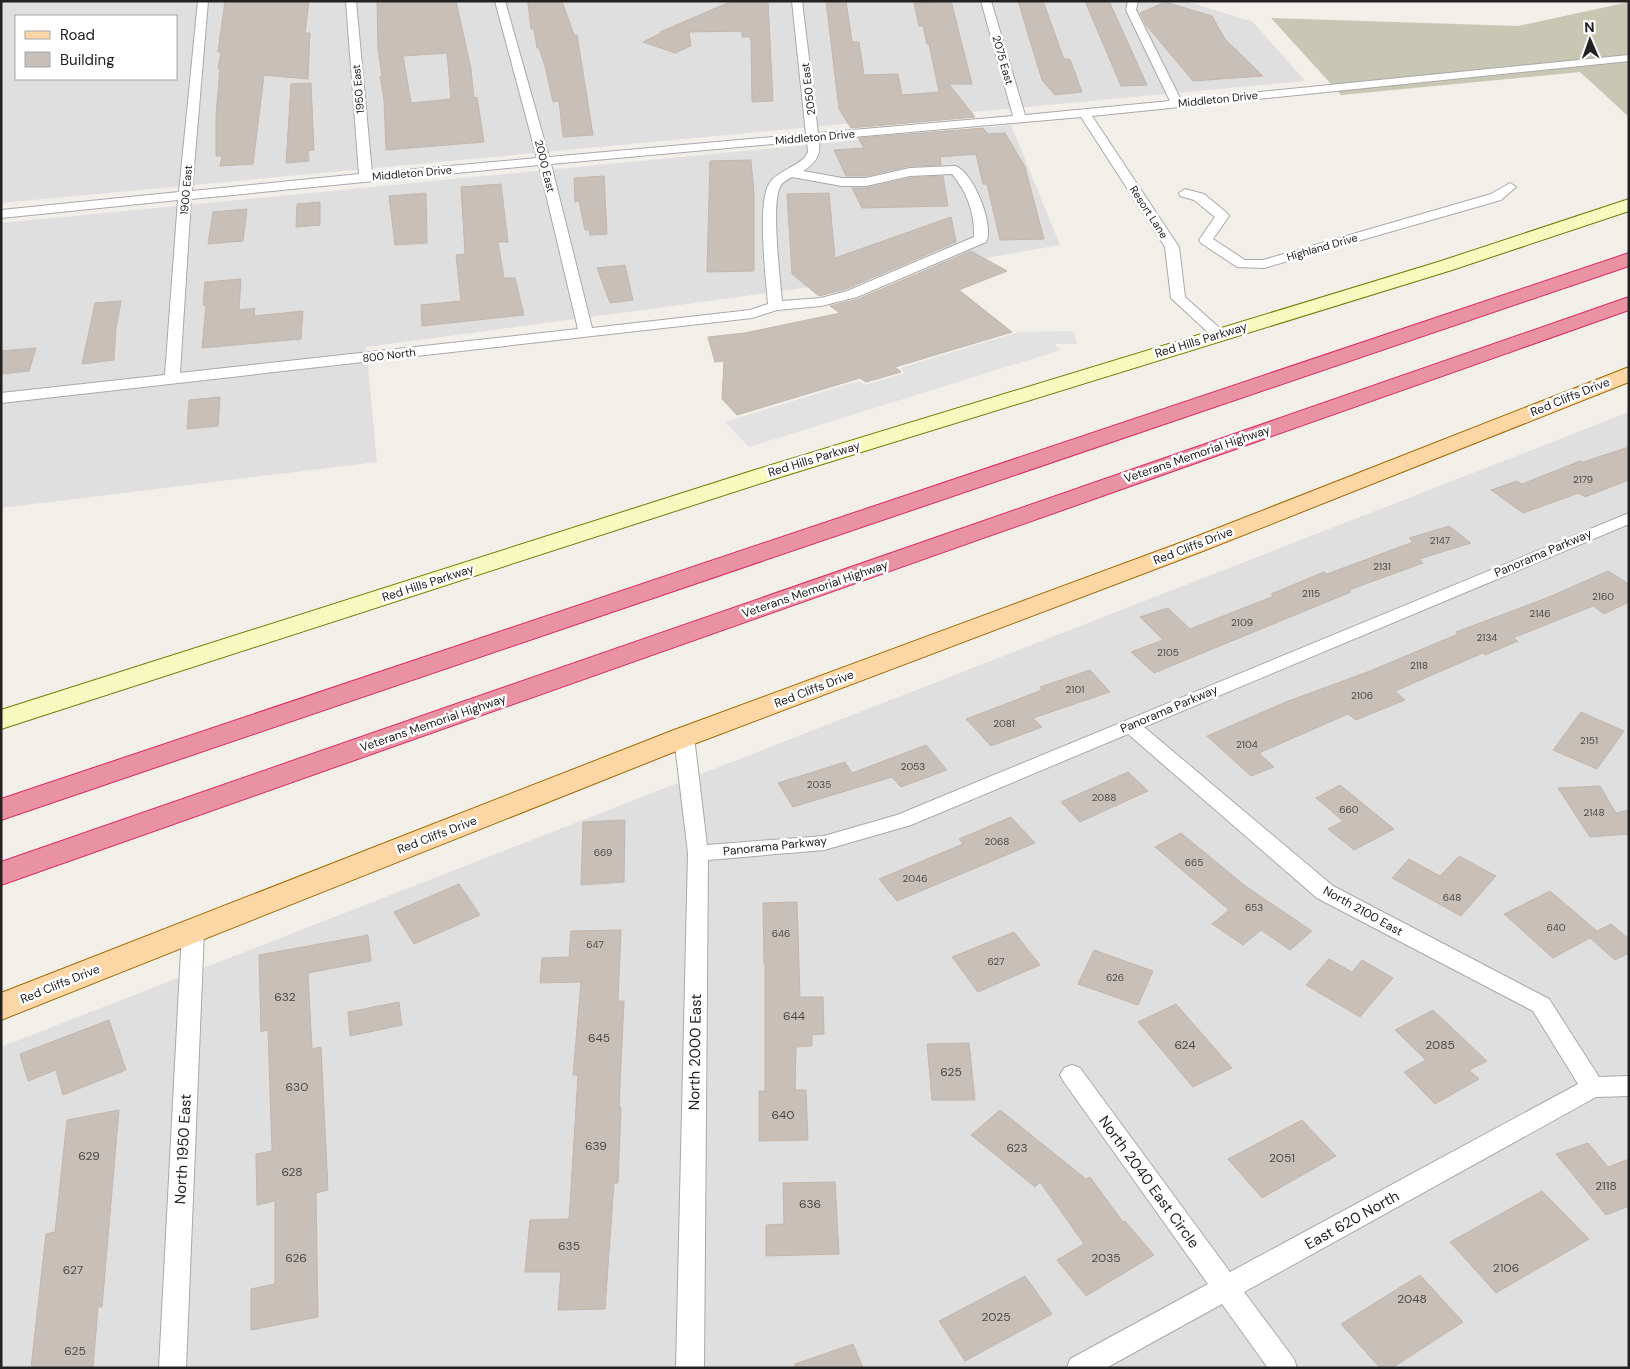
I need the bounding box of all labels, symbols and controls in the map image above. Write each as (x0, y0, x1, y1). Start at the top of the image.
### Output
legend (15, 15, 178, 80)
north arrow (1565, 15, 1615, 65)
text: N (1584, 18, 1595, 36)
text: Road (60, 25, 95, 45)
street label: 2075 East (989, 34, 1017, 86)
text: Building (60, 50, 115, 70)
street label: 2050 East (798, 62, 818, 116)
street label: 1950 East (349, 64, 367, 114)
street label: Middleton Drive (1177, 88, 1259, 110)
street label: Middleton Drive (774, 127, 856, 147)
street label: 2000 East (532, 138, 558, 194)
street label: Middleton Drive (371, 163, 453, 183)
street label: 1900 East (177, 164, 195, 216)
street label: Resort Lane (1127, 183, 1171, 241)
street label: Highland Drive (1285, 230, 1359, 264)
street label: Red Hills Parkway (1153, 318, 1249, 362)
street label: 800 North (362, 345, 416, 365)
street label: Red Cliffs Drive (1528, 374, 1612, 420)
street label: Veterans Memorial Highway (1122, 421, 1272, 487)
street label: Red Hills Parkway (766, 437, 862, 481)
house number: 2179 (1573, 473, 1593, 486)
street label: Red Cliffs Drive (1151, 523, 1235, 569)
street label: Panorama Parkway (1492, 525, 1594, 581)
house number: 2147 (1430, 534, 1450, 547)
street label: Veterans Memorial Highway (740, 556, 890, 622)
house number: 2131 (1373, 560, 1391, 573)
street label: Red Hills Parkway (380, 561, 476, 605)
house number: 2115 (1302, 587, 1320, 600)
house number: 2160 (1592, 590, 1614, 603)
house number: 2146 (1529, 607, 1551, 620)
house number: 2109 (1231, 616, 1253, 629)
house number: 2134 (1477, 631, 1497, 644)
house number: 2105 (1157, 646, 1179, 659)
house number: 2118 (1410, 659, 1428, 672)
street label: Red Cliffs Drive (772, 666, 856, 712)
street label: Panorama Parkway (1118, 681, 1220, 737)
house number: 2101 (1066, 683, 1084, 696)
house number: 2106 (1351, 689, 1373, 702)
street label: Veterans Memorial Highway (358, 690, 508, 756)
house number: 2081 (993, 717, 1015, 730)
house number: 2151 (1580, 734, 1598, 747)
house number: 2104 (1236, 738, 1258, 751)
house number: 2053 (901, 760, 925, 773)
house number: 2035 (807, 778, 831, 791)
house number: 2088 (1092, 791, 1116, 804)
house number: 660 (1339, 803, 1359, 816)
house number: 2148 (1583, 806, 1605, 819)
street label: Red Cliffs Drive (395, 812, 479, 858)
street label: Panorama Parkway (722, 833, 828, 859)
house number: 2068 (985, 835, 1009, 848)
house number: 669 (594, 846, 612, 859)
house number: 665 (1185, 856, 1203, 869)
house number: 2046 (903, 872, 927, 885)
street label: North 2100 East (1320, 883, 1406, 940)
house number: 648 (1443, 891, 1461, 904)
house number: 653 (1245, 901, 1263, 914)
house number: 640 (1546, 921, 1566, 934)
house number: 646 (772, 927, 790, 940)
house number: 647 (586, 938, 604, 951)
house number: 627 (988, 955, 1004, 968)
street label: Red Cliffs Drive (18, 961, 102, 1007)
house number: 626 (1106, 971, 1124, 984)
house number: 632 (274, 989, 296, 1005)
street label: North 2000 East (684, 994, 706, 1110)
house number: 644 (783, 1008, 805, 1024)
house number: 645 (588, 1030, 610, 1046)
house number: 624 (1174, 1037, 1196, 1053)
house number: 2085 (1425, 1037, 1455, 1053)
house number: 625 (940, 1064, 962, 1080)
house number: 630 (286, 1079, 308, 1095)
street label: North 1950 East (170, 1093, 196, 1205)
house number: 640 (771, 1107, 795, 1123)
street label: North 2040 East Circle (1094, 1112, 1204, 1252)
house number: 639 (585, 1138, 607, 1154)
house number: 623 (1006, 1140, 1028, 1156)
house number: 629 (78, 1148, 100, 1164)
house number: 2051 (1269, 1150, 1295, 1166)
house number: 628 (281, 1164, 303, 1180)
house number: 2118 (1595, 1178, 1617, 1194)
street label: East 620 North (1301, 1186, 1403, 1254)
house number: 636 (799, 1196, 821, 1212)
house number: 635 (558, 1238, 580, 1254)
house number: 626 (285, 1250, 307, 1266)
house number: 2035 (1091, 1250, 1121, 1266)
house number: 2106 (1493, 1260, 1519, 1276)
house number: 627 (63, 1262, 83, 1278)
house number: 2048 (1397, 1291, 1427, 1307)
house number: 2025 (981, 1309, 1011, 1325)
house number: 625 (64, 1343, 86, 1359)

